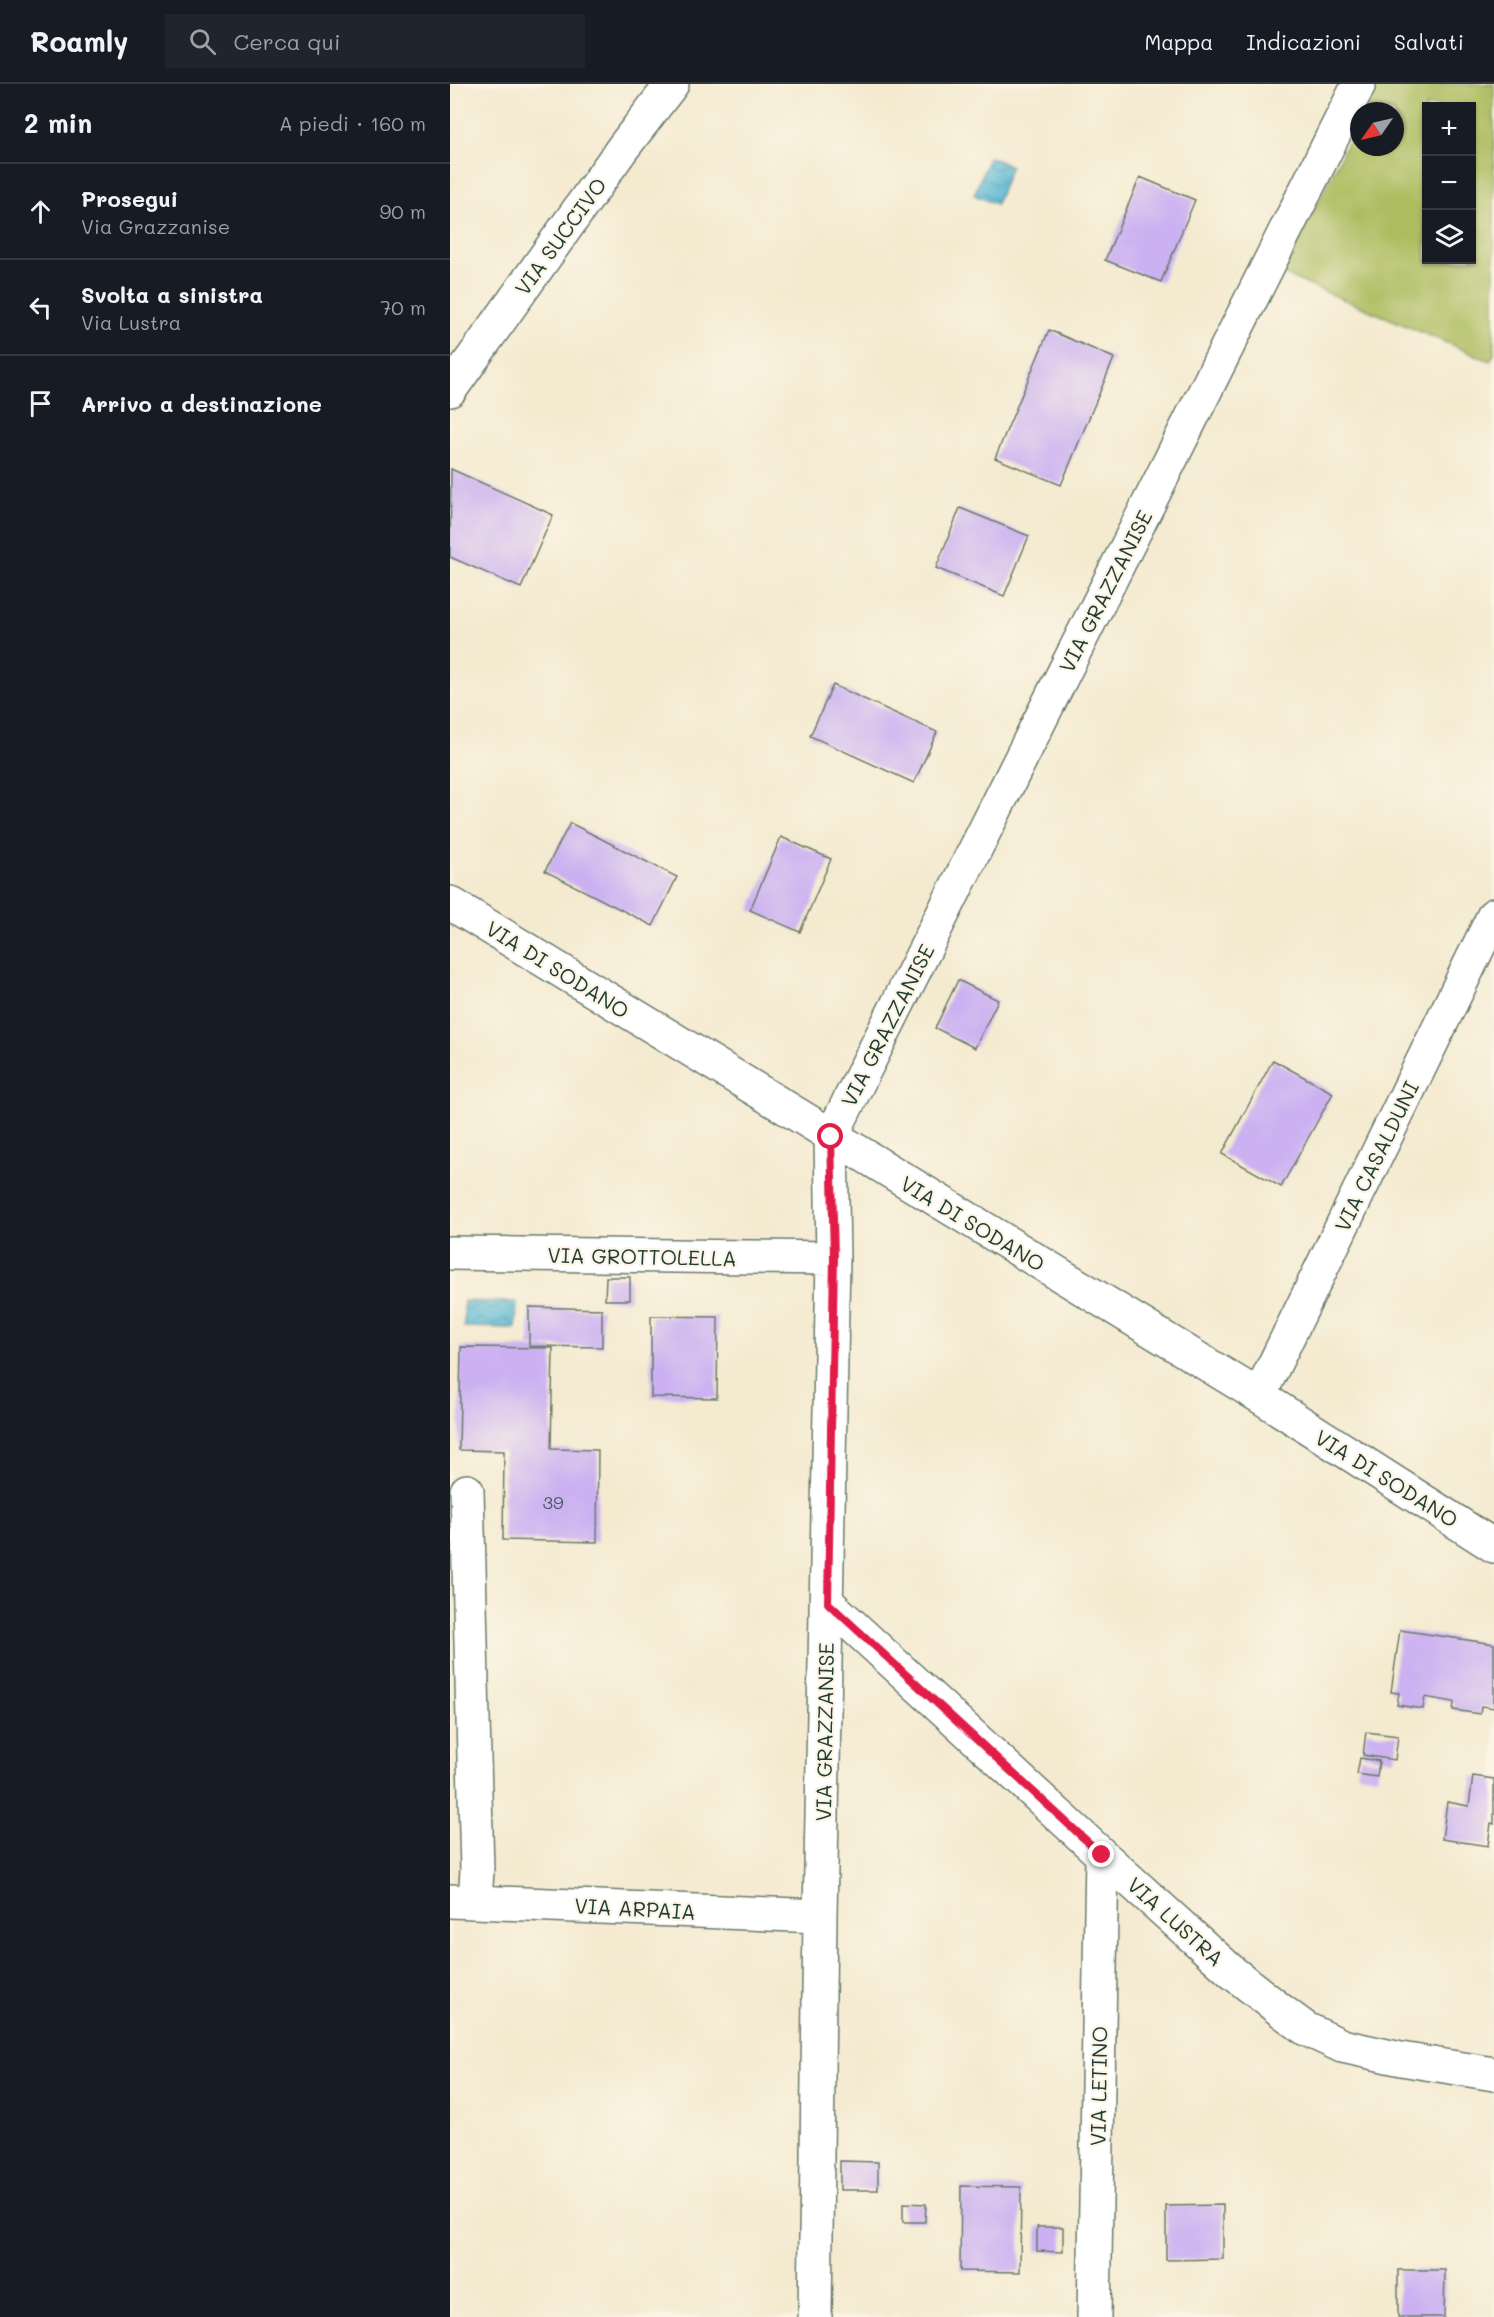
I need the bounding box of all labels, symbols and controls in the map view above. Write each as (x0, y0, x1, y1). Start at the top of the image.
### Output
search box (165, 14, 585, 68)
text: Roamly (30, 23, 129, 59)
icon: search (186, 25, 219, 58)
text: Cerca qui (234, 27, 340, 56)
text: Mappa (1145, 28, 1213, 55)
text: Indicazioni (1246, 28, 1361, 55)
text: Salvati (1394, 28, 1464, 55)
north arrow (1350, 102, 1404, 156)
map controls (1422, 102, 1476, 264)
button: + (1422, 102, 1476, 156)
text: 2 min (24, 106, 92, 140)
text: A piedi · 160 m (279, 110, 426, 136)
button: − (1422, 156, 1476, 210)
street label: VIA SUCCIVO (508, 172, 612, 300)
text: Prosegui (81, 184, 178, 213)
icon: ahead (24, 195, 57, 228)
text: 90 m (380, 198, 426, 224)
button: layers (1422, 210, 1476, 264)
text: Via Grazzanise (81, 213, 230, 239)
text: Svolta a sinistra (81, 280, 263, 309)
icon: left (24, 291, 57, 324)
text: 70 m (380, 294, 426, 320)
text: Via Lustra (81, 309, 181, 335)
icon: arrive (24, 387, 57, 420)
text: Arrivo a destinazione (81, 389, 322, 418)
street label: VIA GRAZZANISE (1052, 505, 1158, 677)
street label: VIA DI SODANO (481, 914, 635, 1024)
street label: VIA GRAZZANISE (834, 939, 940, 1111)
street label: VIA CASALDUNI (1328, 1076, 1424, 1236)
route start (817, 1123, 843, 1149)
street label: VIA DI SODANO (896, 1169, 1050, 1277)
street label: VIA GROTTOLELLA (547, 1241, 737, 1271)
street label: VIA DI SODANO (1310, 1423, 1464, 1533)
house number: 39 (542, 1490, 564, 1514)
street label: VIA GRAZZANISE (809, 1642, 839, 1822)
route end (1088, 1841, 1114, 1867)
street label: VIA LUSTRA (1122, 1871, 1230, 1971)
street label: VIA ARPAIA (574, 1891, 696, 1925)
street label: VIA LETINO (1083, 2026, 1113, 2146)

